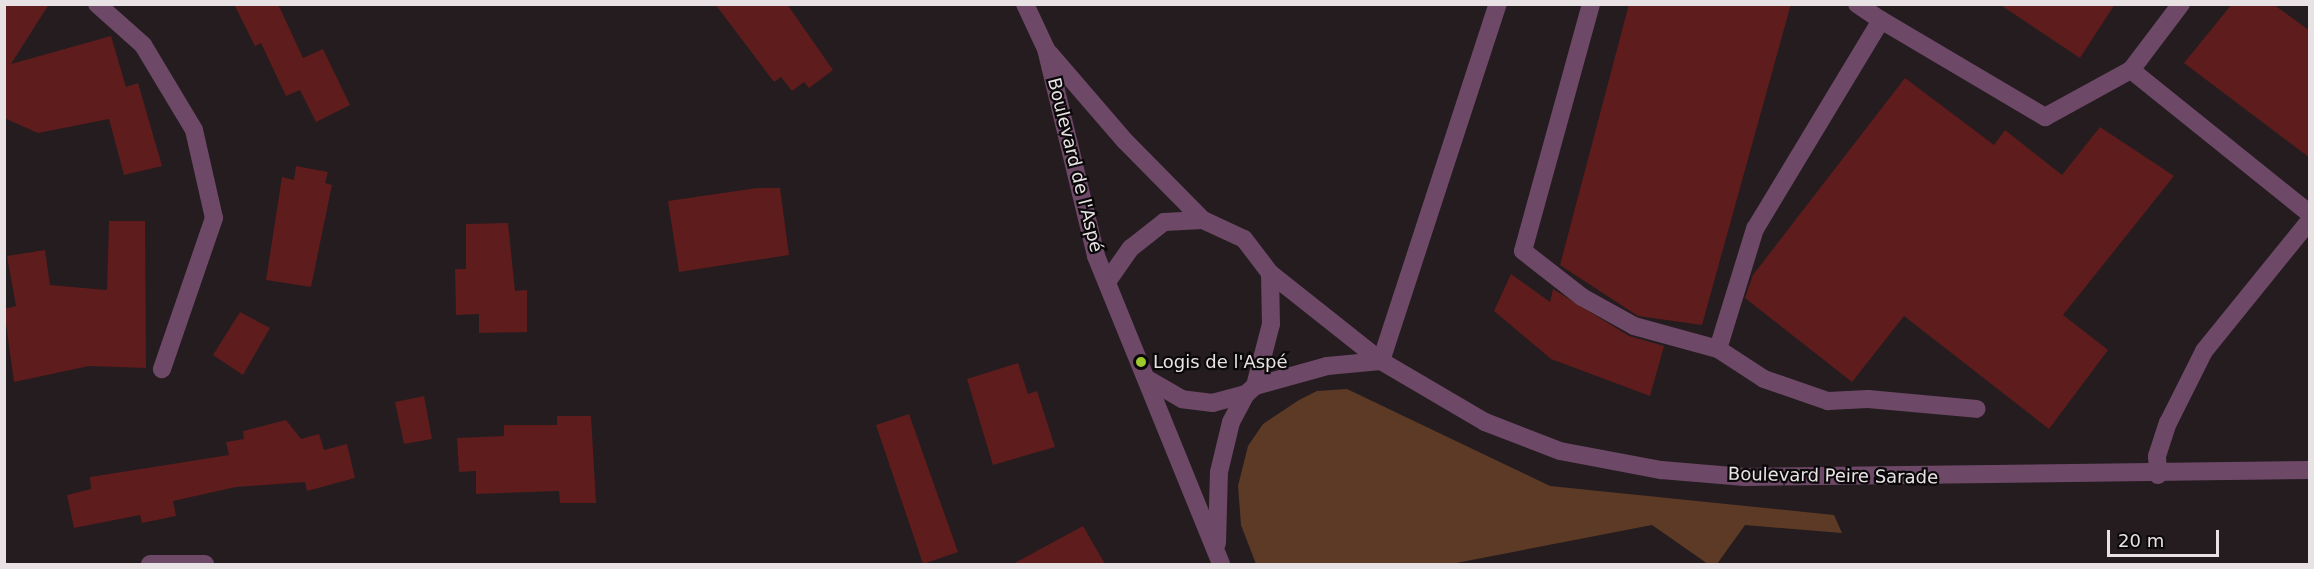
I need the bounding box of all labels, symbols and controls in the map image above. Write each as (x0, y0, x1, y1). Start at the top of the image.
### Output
street label: Boulevard de l'Aspé (1043, 75, 1107, 255)
place label: Logis de l'Aspé (1153, 351, 1288, 373)
marker: Logis de l'Aspé (1134, 355, 1148, 369)
street label: Boulevard Peire Sarade (1728, 463, 1938, 489)
scale bar (2110, 518, 2222, 556)
text: 20 m (2118, 530, 2164, 551)

